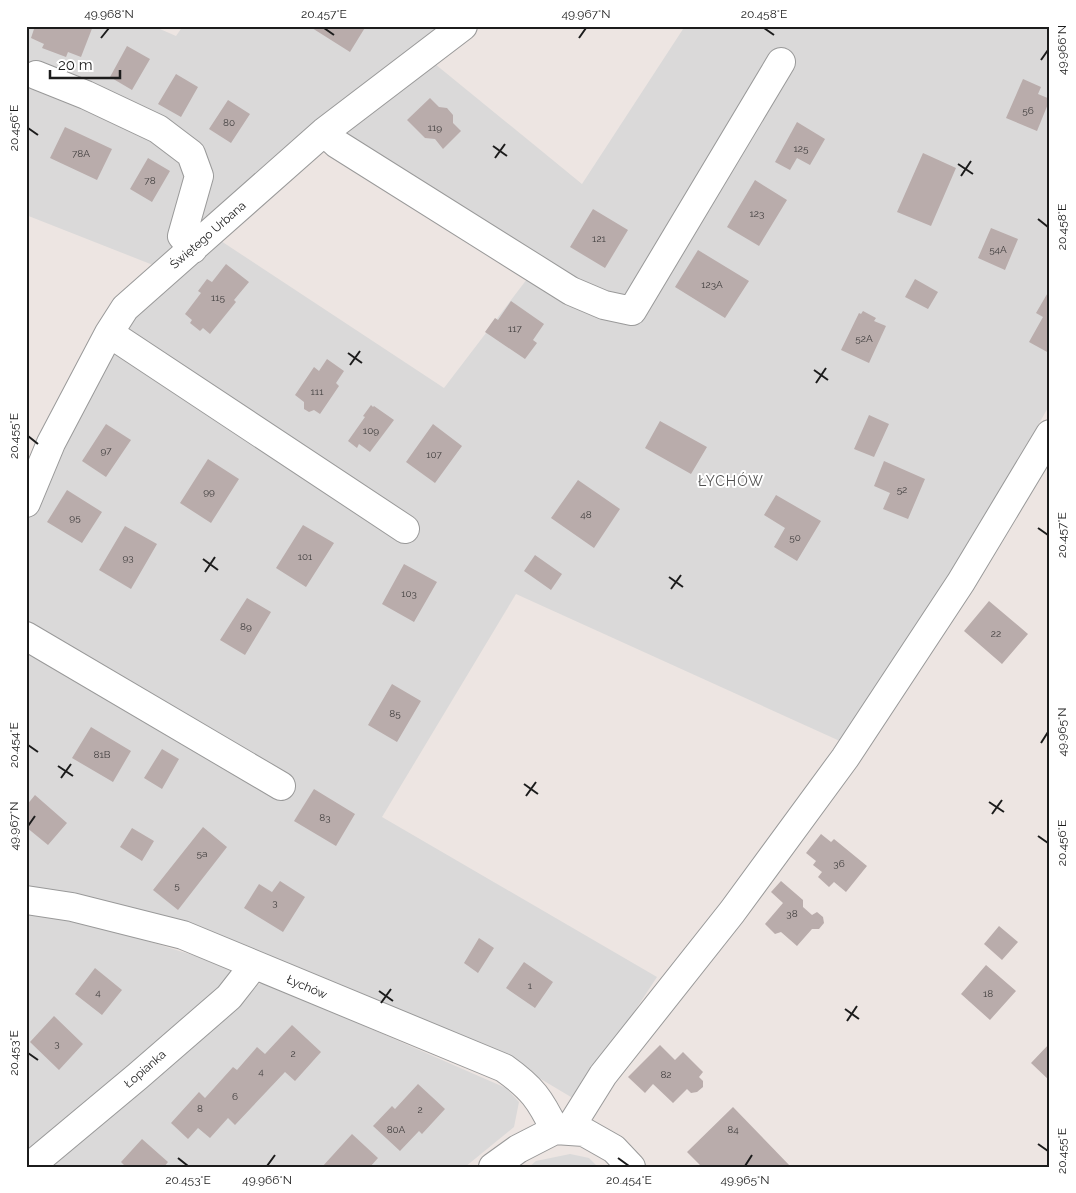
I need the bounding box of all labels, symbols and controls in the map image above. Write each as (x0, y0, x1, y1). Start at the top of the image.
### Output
text: 49.968°N (84, 7, 134, 21)
text: 20.457°E (301, 7, 347, 21)
text: 49.967°N (562, 7, 611, 21)
text: 20.458°E (741, 7, 787, 21)
text: 49.966°N (1055, 25, 1069, 75)
scale bar (50, 48, 120, 80)
text: 20 m (58, 56, 93, 74)
text: 20.456°E (7, 105, 21, 151)
house number: 56 (1022, 105, 1034, 116)
house number: 80 (223, 117, 235, 128)
house number: 119 (428, 122, 442, 133)
house number: 125 (794, 143, 809, 154)
house number: 78A (72, 148, 90, 159)
house number: 78 (144, 175, 156, 186)
street label: Świętego Urbana (167, 198, 249, 272)
text: 20.458°E (1055, 204, 1069, 250)
house number: 123 (750, 208, 764, 219)
house number: 121 (592, 233, 607, 244)
house number: 54A (989, 244, 1007, 255)
house number: 123A (701, 279, 723, 290)
house number: 115 (211, 292, 226, 303)
house number: 117 (508, 323, 523, 334)
house number: 52A (855, 333, 873, 344)
house number: 111 (311, 386, 324, 397)
text: 20.455°E (7, 413, 21, 459)
house number: 109 (363, 425, 379, 436)
house number: 97 (100, 445, 112, 456)
house number: 107 (426, 449, 442, 460)
district label: ŁYCHÓW (698, 472, 764, 489)
house number: 52 (897, 484, 907, 495)
house number: 99 (203, 486, 215, 497)
house number: 48 (580, 509, 592, 520)
house number: 95 (69, 512, 81, 523)
text: 20.457°E (1055, 512, 1069, 558)
house number: 50 (789, 532, 801, 543)
house number: 101 (298, 551, 313, 562)
house number: 93 (122, 552, 134, 563)
house number: 103 (401, 588, 417, 599)
house number: 89 (240, 621, 252, 632)
house number: 22 (991, 628, 1001, 639)
text: 49.965°N (1055, 707, 1069, 757)
house number: 85 (389, 708, 401, 719)
text: 20.454°E (7, 722, 21, 768)
house number: 81B (94, 749, 111, 760)
text: 49.967°N (7, 802, 21, 851)
house number: 83 (319, 812, 331, 823)
text: 20.456°E (1055, 820, 1069, 866)
house number: 5a (197, 848, 207, 859)
house number: 36 (833, 858, 845, 869)
house number: 5 (174, 880, 180, 891)
house number: 3 (272, 897, 278, 908)
house number: 38 (786, 908, 798, 919)
street label: Łychów (285, 972, 330, 1002)
house number: 1 (528, 980, 533, 991)
house number: 4 (95, 987, 101, 998)
house number: 18 (983, 988, 993, 999)
text: 20.453°E (7, 1030, 21, 1076)
house number: 3 (54, 1038, 60, 1049)
street label: Łopianka (121, 1047, 169, 1091)
house number: 2 (290, 1048, 296, 1059)
house number: 4 (258, 1066, 264, 1077)
house number: 82 (660, 1069, 672, 1080)
house number: 6 (232, 1091, 238, 1102)
house number: 8 (197, 1103, 203, 1114)
house number: 2 (417, 1104, 423, 1115)
house number: 80A (387, 1124, 406, 1135)
house number: 84 (727, 1124, 739, 1135)
text: 20.455°E (1055, 1128, 1069, 1174)
text: 20.453°E (165, 1173, 211, 1187)
text: 49.966°N (242, 1173, 292, 1187)
text: 20.454°E (606, 1173, 652, 1187)
text: 49.965°N (720, 1173, 770, 1187)

